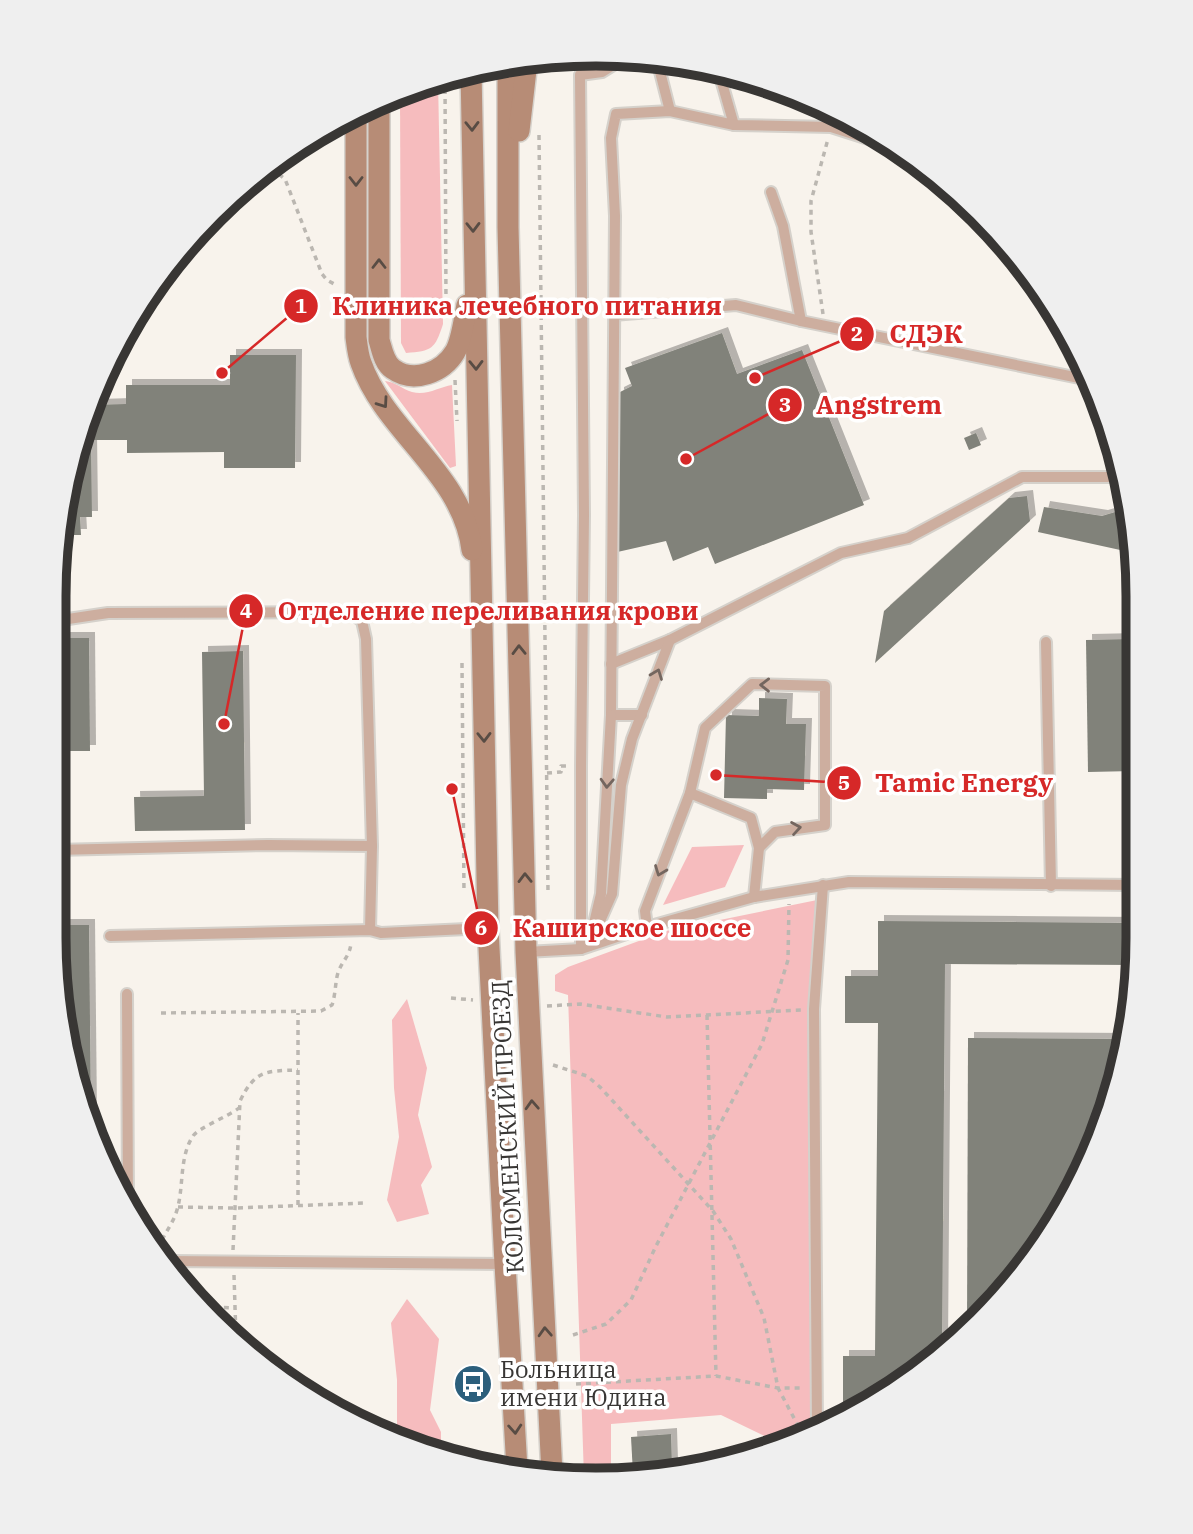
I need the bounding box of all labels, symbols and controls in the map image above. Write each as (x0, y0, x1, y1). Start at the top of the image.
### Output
one-way arrow (464, 121, 479, 132)
one-way arrow (348, 177, 364, 187)
one-way arrow (466, 222, 481, 233)
one-way arrow (371, 258, 387, 269)
callout: Клиника лечебного питания (283, 282, 736, 329)
text: Клиника лечебного питания (332, 288, 722, 322)
text: 1 (295, 291, 307, 319)
callout: СДЭК (840, 310, 976, 357)
text: СДЭК (889, 316, 963, 350)
text: 2 (851, 319, 863, 347)
one-way arrow (469, 359, 484, 370)
callout: Angstrem (767, 381, 956, 428)
text: Angstrem (816, 387, 942, 421)
text: 3 (779, 390, 791, 418)
one-way arrow (375, 395, 387, 408)
callout: Отделение переливания крови (229, 587, 713, 634)
text: Отделение переливания крови (278, 593, 699, 627)
text: 4 (240, 596, 252, 624)
one-way arrow (511, 645, 527, 655)
one-way arrow (649, 669, 663, 681)
one-way arrow (760, 677, 771, 692)
one-way arrow (477, 731, 492, 742)
callout: Tamic Energy (826, 759, 1067, 806)
text: Tamic Energy (875, 765, 1053, 799)
text: 5 (838, 768, 850, 796)
one-way arrow (600, 778, 615, 789)
one-way arrow (790, 821, 802, 836)
one-way arrow (655, 864, 669, 876)
one-way arrow (517, 872, 532, 883)
callout: Каширское шоссе (464, 904, 766, 951)
text: Каширское шоссе (512, 910, 752, 944)
text: 6 (475, 913, 487, 941)
street label: КОЛОМЕНСКИЙ ПРОЕЗД (483, 979, 531, 1275)
one-way arrow (525, 1099, 540, 1110)
one-way arrow (537, 1327, 552, 1338)
place label: Больница имени Юдина (500, 1353, 667, 1413)
bus stop icon: Больница имени Юдина (452, 1363, 494, 1405)
one-way arrow (507, 1424, 522, 1435)

